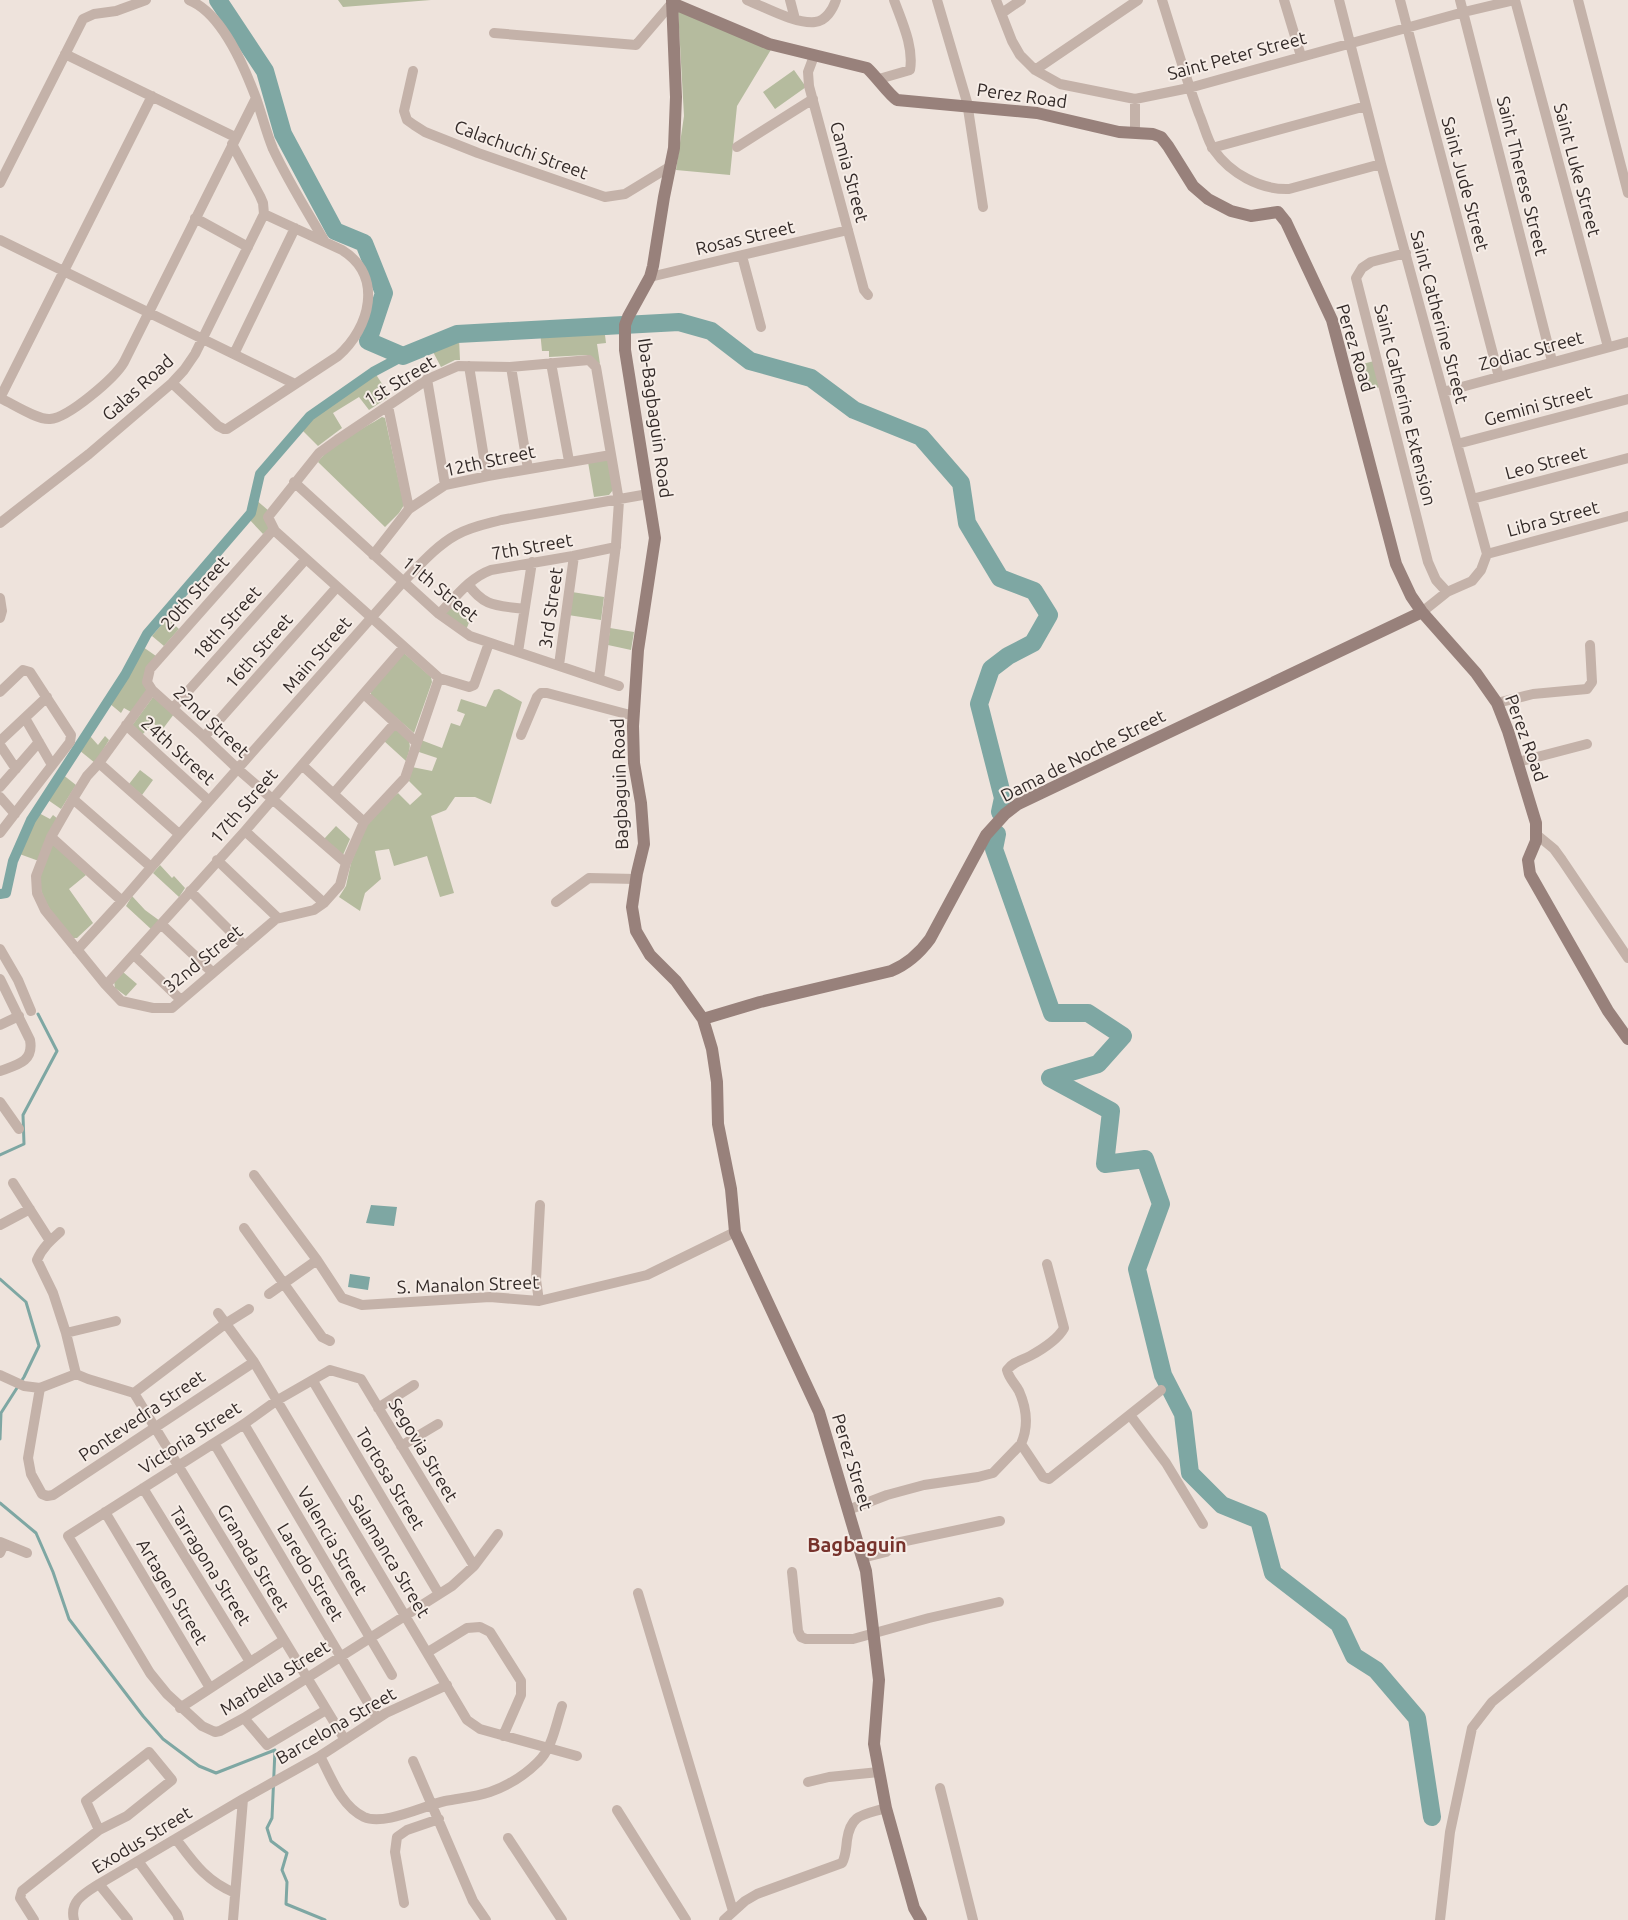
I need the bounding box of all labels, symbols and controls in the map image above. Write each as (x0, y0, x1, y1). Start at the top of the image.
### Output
street label: Saint Peter Street (1165, 27, 1308, 83)
street label: Perez Road (976, 79, 1069, 111)
street label: Saint Therese Street (1493, 94, 1552, 258)
street label: Saint Luke Street (1551, 101, 1605, 239)
street label: Saint Jude Street (1438, 114, 1494, 253)
street label: Calachuchi Street (452, 116, 591, 183)
street label: Camia Street (827, 119, 873, 224)
street label: Rosas Street (693, 216, 796, 258)
street label: Saint Catherine Street (1407, 228, 1473, 405)
street label: Perez Road (1333, 301, 1379, 394)
street label: Saint Catherine Extension (1371, 302, 1441, 508)
street label: Zodiac Street (1476, 326, 1585, 374)
street label: Iba-Bagbaguin Road (635, 337, 677, 499)
street label: Galas Road (98, 350, 177, 424)
street label: 1st Street (360, 351, 439, 409)
street label: Gemini Street (1482, 381, 1594, 429)
street label: 12th Street (443, 441, 537, 479)
street label: Leo Street (1503, 442, 1589, 483)
street label: Libra Street (1505, 496, 1601, 540)
street label: 7th Street (490, 529, 574, 563)
street label: 20th Street (156, 551, 232, 633)
street label: 11th Street (399, 551, 483, 625)
street label: 3rd Street (534, 566, 566, 650)
street label: 18th Street (188, 581, 264, 663)
street label: 16th Street (221, 609, 296, 692)
street label: Main Street (278, 612, 355, 696)
street label: 22nd Street (170, 681, 253, 761)
street label: Perez Road (1502, 691, 1552, 784)
street label: Dama de Noche Street (997, 705, 1168, 805)
street label: 24th Street (138, 712, 220, 788)
street label: Bagbaguin Road (607, 718, 631, 850)
street label: 17th Street (206, 764, 281, 847)
street label: 32nd Street (159, 920, 246, 996)
street label: S. Manalon Street (396, 1272, 540, 1296)
street label: Pontevedra Street (75, 1366, 208, 1465)
street label: Segovia Street (385, 1394, 463, 1505)
street label: Victoria Street (135, 1397, 244, 1477)
street label: Perez Street (829, 1411, 877, 1512)
street label: Tortosa Street (353, 1424, 429, 1533)
street label: Valencia Street (294, 1483, 372, 1598)
street label: Salamanca Street (345, 1490, 434, 1621)
street label: Granada Street (214, 1500, 294, 1615)
street label: Tarragona Street (166, 1502, 255, 1629)
street label: Laredo Street (274, 1519, 348, 1624)
district label: Bagbaguin (807, 1533, 907, 1556)
street label: Artagen Street (133, 1535, 212, 1648)
street label: Marbella Street (216, 1635, 333, 1719)
street label: Barcelona Street (272, 1683, 399, 1768)
street label: Exodus Street (88, 1802, 195, 1877)

